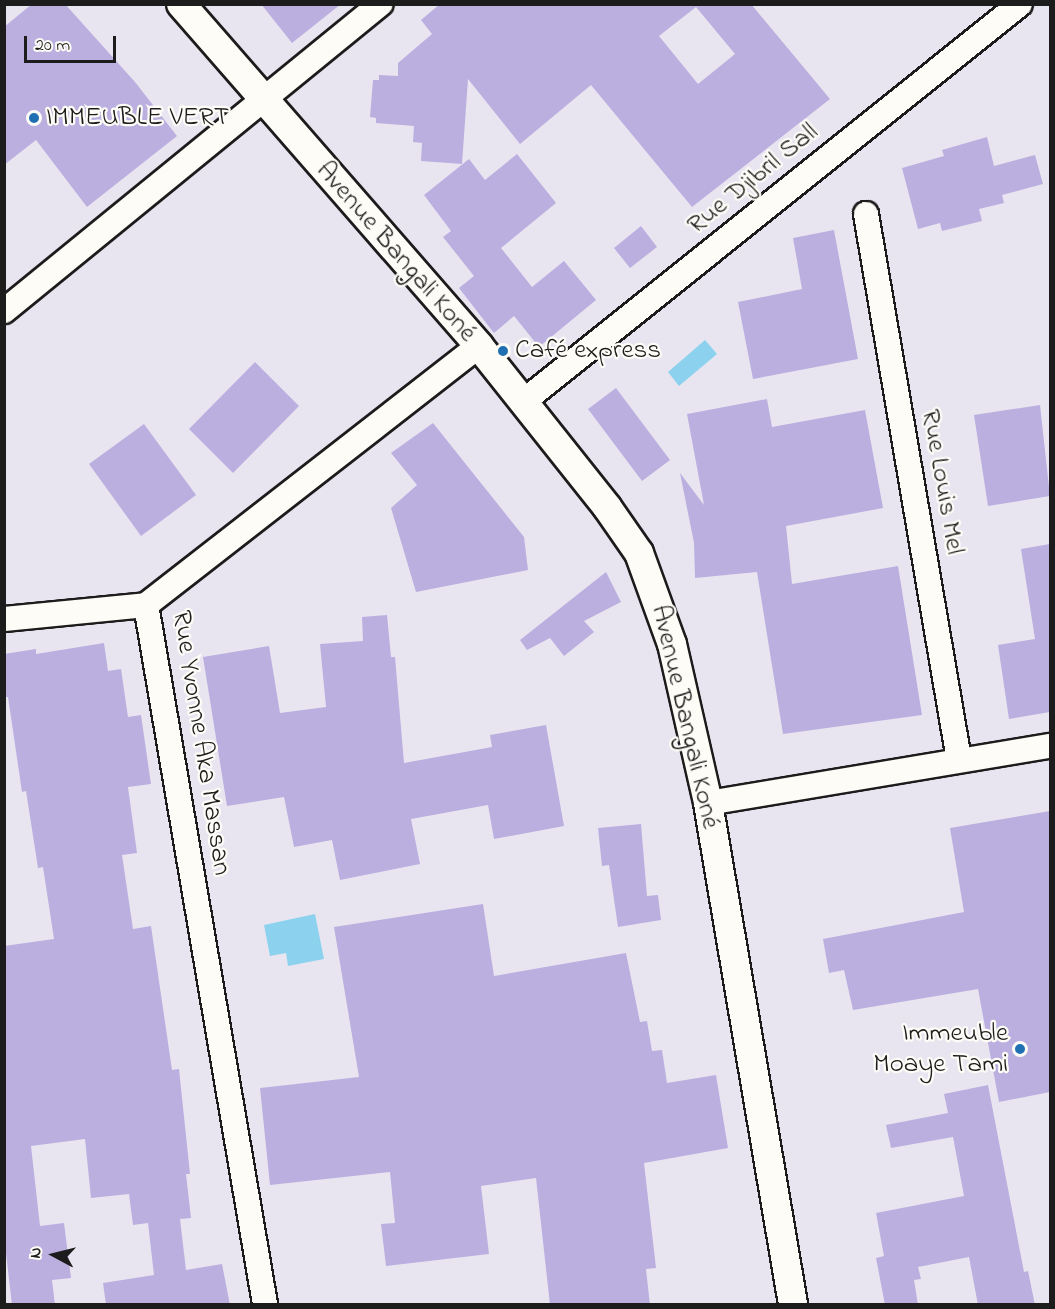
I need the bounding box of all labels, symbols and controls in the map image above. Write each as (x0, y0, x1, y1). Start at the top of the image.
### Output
scale bar (27, 24, 118, 62)
text: 20 m (35, 33, 70, 59)
place label: IMMEUBLE VERT (46, 102, 229, 134)
marker: IMMEUBLE VERT (27, 111, 41, 125)
street label: Rue Djibril Sall (681, 116, 825, 242)
street label: Avenue Bangali Koné (309, 155, 483, 349)
place label: Café express (515, 335, 661, 367)
marker: Café express (496, 344, 510, 358)
street label: Rue Louis Mel (913, 407, 971, 557)
street label: Avenue Bangali Koné (643, 602, 727, 832)
street label: Rue Yvonne Aka Massan (164, 608, 238, 878)
place label: Immeuble Moaye Tami (873, 1017, 1008, 1080)
marker: Immeuble Moaye Tami (1013, 1042, 1027, 1056)
north arrow (24, 1225, 84, 1285)
text: N (24, 1246, 49, 1260)

